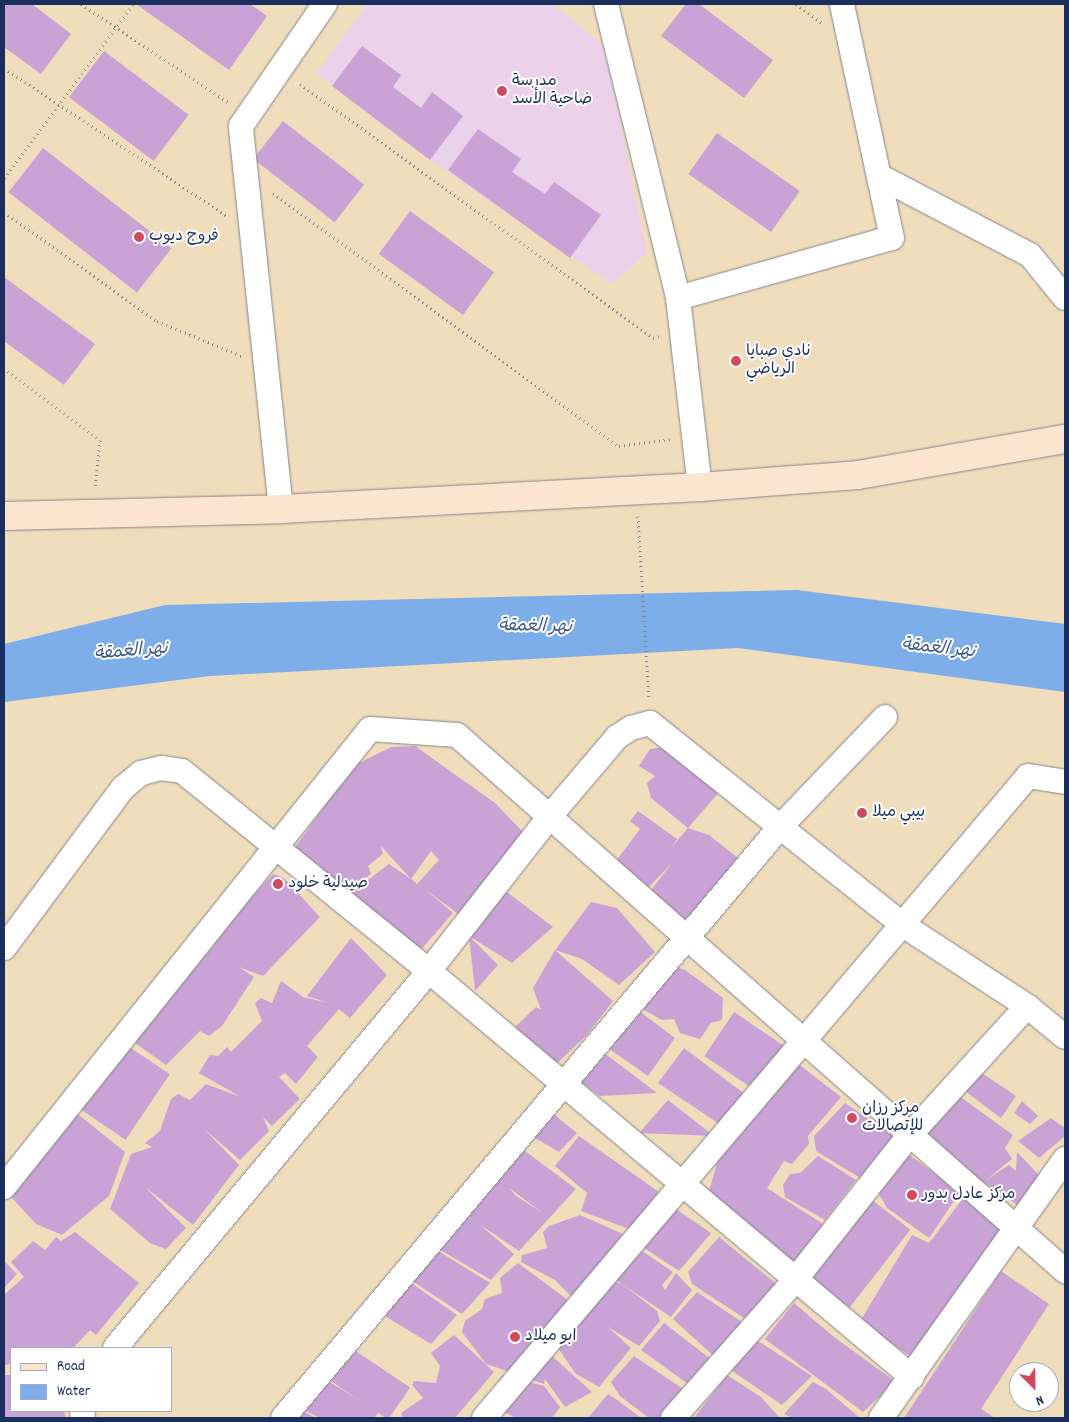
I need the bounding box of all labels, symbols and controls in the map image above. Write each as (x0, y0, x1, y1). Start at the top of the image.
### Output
place label: مدرسة ضاحية الأسد (512, 72, 592, 110)
marker: مدرسة ضاحية الأسد (496, 85, 508, 97)
place label: فروج ديوب (149, 227, 219, 247)
marker: فروج ديوب (133, 231, 145, 243)
place label: نادي صبايا الرياضي (746, 342, 810, 380)
marker: نادي صبايا الرياضي (730, 355, 742, 367)
water label: نهر الغمقة (498, 617, 572, 639)
water label: نهر الغمقة (900, 635, 976, 665)
water label: نهر الغمقة (93, 639, 169, 667)
place label: بيبي ميلا (872, 803, 925, 823)
marker: بيبي ميلا (856, 807, 868, 819)
place label: صيدلية خلود (288, 874, 368, 894)
marker: صيدلية خلود (272, 878, 284, 890)
place label: مركز رزان للإتصالات (862, 1099, 923, 1137)
marker: مركز رزان للإتصالات (846, 1112, 858, 1124)
place label: مركز عادل بدور (922, 1185, 1015, 1205)
marker: مركز عادل بدور (906, 1189, 918, 1201)
place label: ابو ميلاد (525, 1327, 576, 1347)
marker: ابو ميلاد (509, 1331, 521, 1343)
legend (10, 1347, 172, 1412)
text: Road (57, 1356, 85, 1378)
north arrow (1009, 1362, 1059, 1412)
text: Water (57, 1381, 90, 1403)
text: N (1032, 1389, 1047, 1410)

